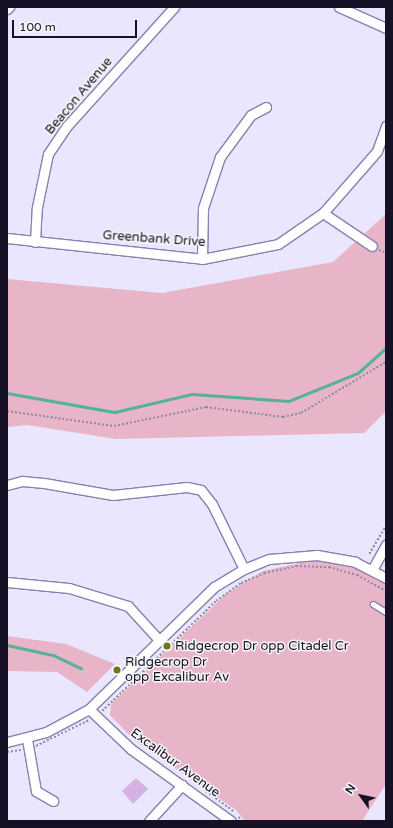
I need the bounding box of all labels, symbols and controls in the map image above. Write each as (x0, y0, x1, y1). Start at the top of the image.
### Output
scale bar (14, 12, 139, 38)
text: 100 m (19, 20, 56, 34)
street label: Beacon Avenue (42, 54, 116, 138)
street label: Greenbank Drive (102, 228, 206, 250)
place label: Ridgecrop Dr opp Citadel Cr (175, 638, 349, 654)
marker: Ridgecrop Dr opp Citadel Cr (162, 641, 172, 651)
place label: Ridgecrop Dr opp Excalibur Av (125, 655, 229, 686)
marker: Ridgecrop Dr opp Excalibur Av (112, 665, 122, 675)
street label: Excalibur Avenue (127, 725, 223, 801)
north arrow (341, 776, 381, 816)
text: N (343, 782, 358, 796)

